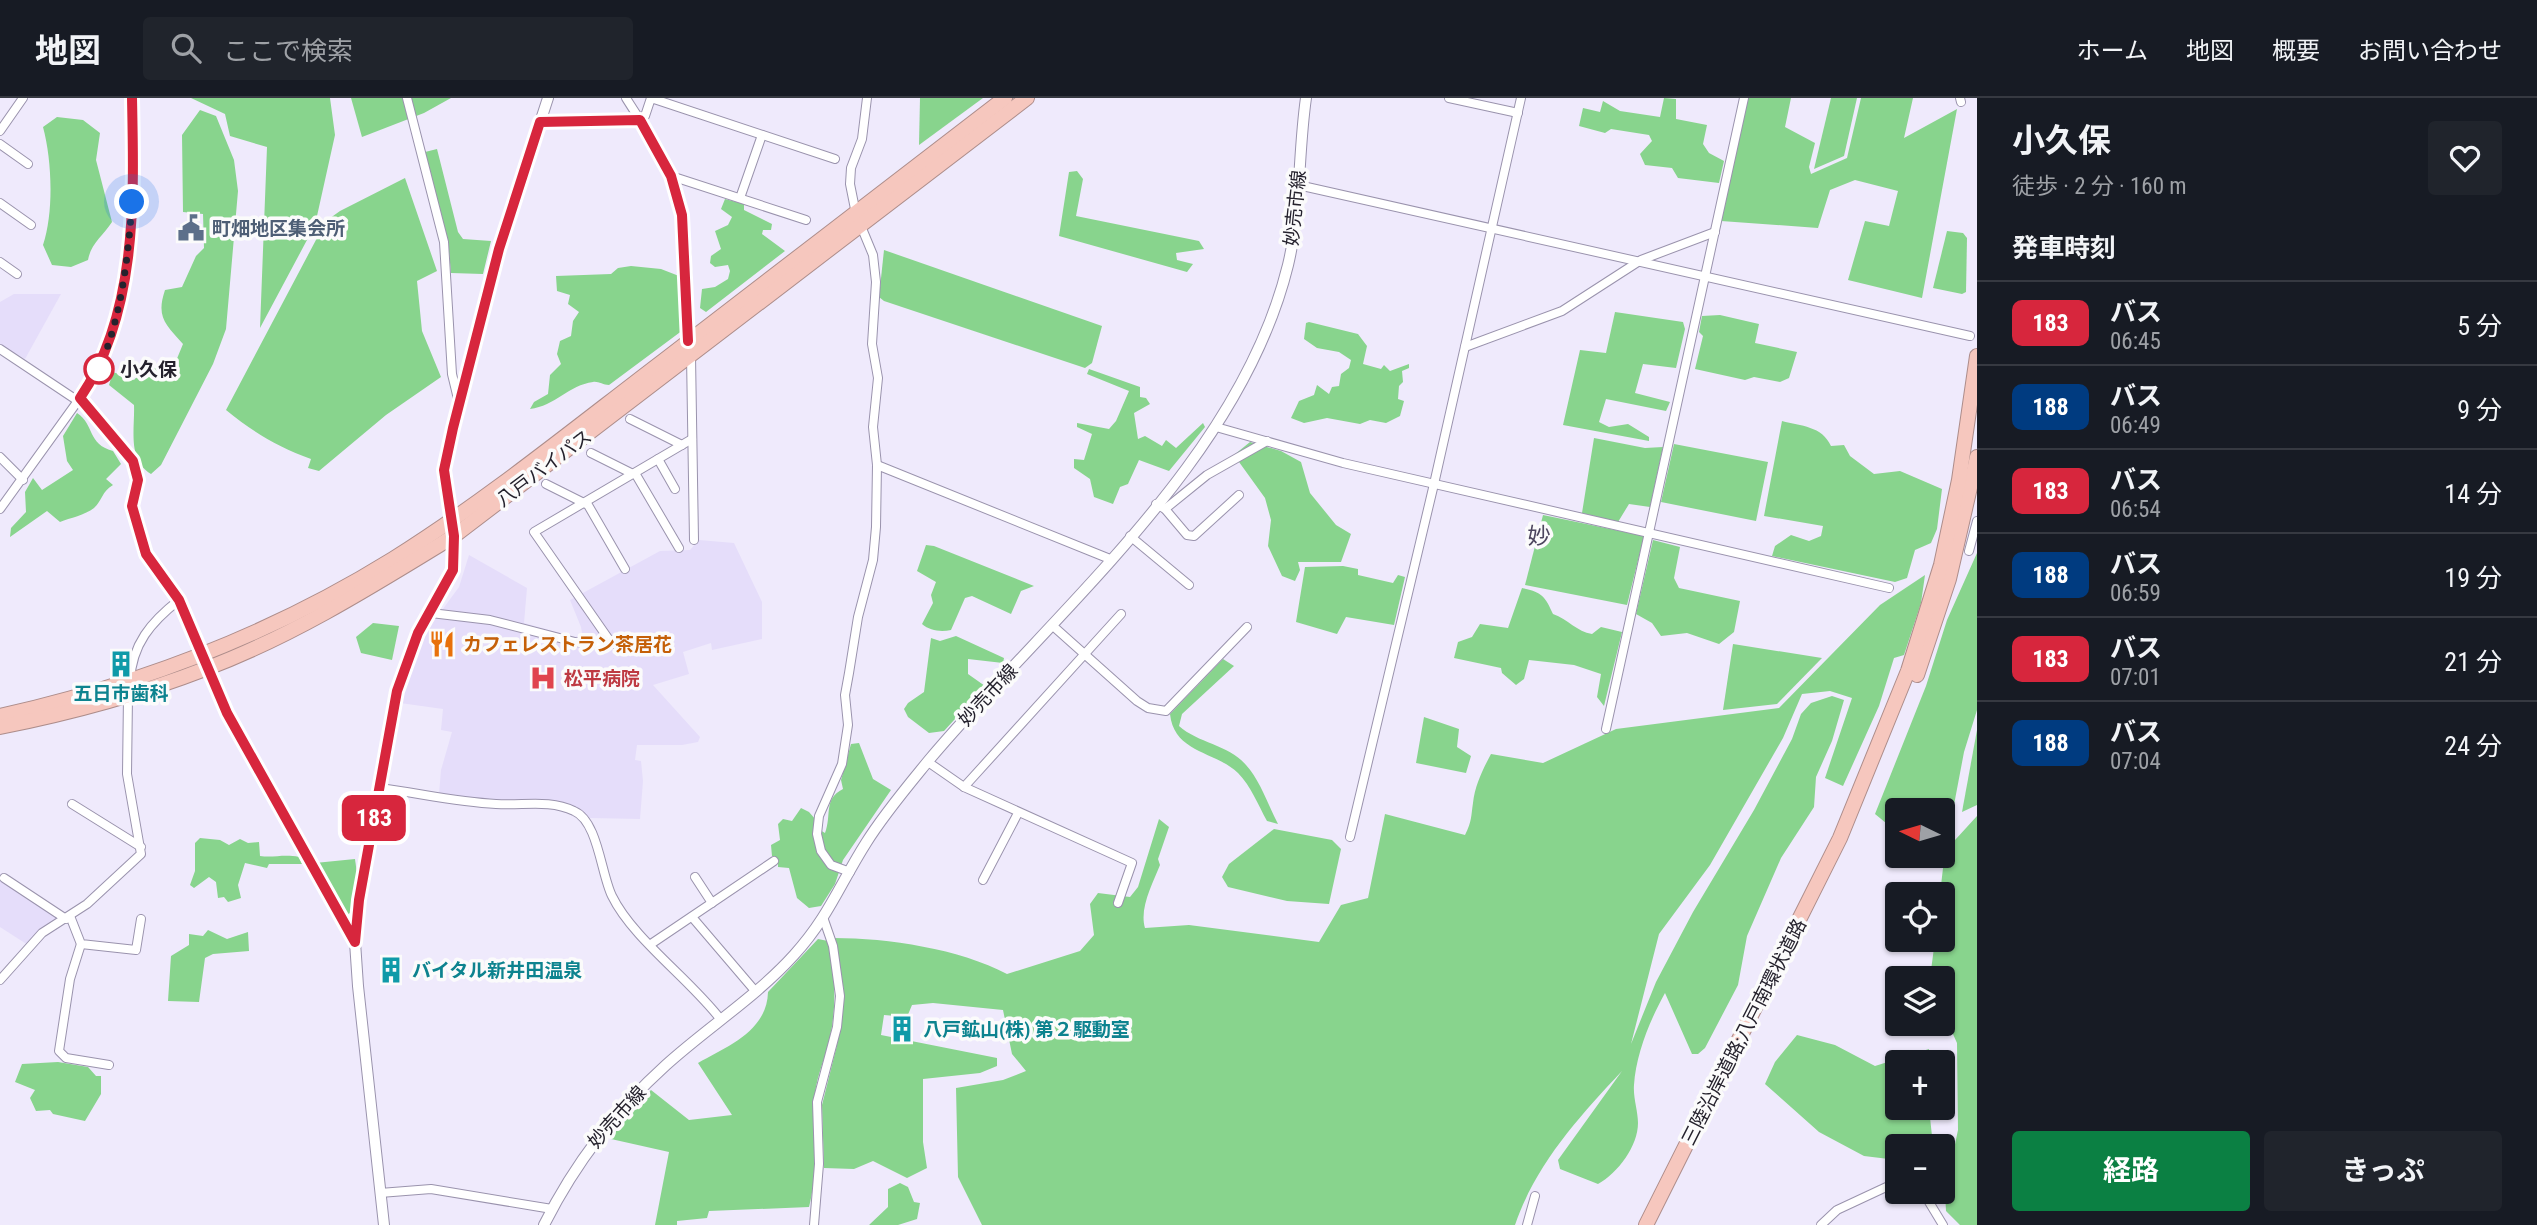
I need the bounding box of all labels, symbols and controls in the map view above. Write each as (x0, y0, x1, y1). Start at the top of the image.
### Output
search box (143, 17, 633, 80)
icon: search (167, 29, 205, 67)
text: 地図 (35, 31, 101, 70)
text: ここで検索 (223, 36, 353, 66)
text: ホーム (2077, 37, 2148, 65)
text: 地図 (2186, 37, 2234, 65)
text: 概要 (2272, 37, 2320, 65)
text: お問い合わせ (2358, 37, 2502, 65)
text: 小久保 (2012, 121, 2111, 160)
button: heart (2428, 121, 2502, 195)
street label: 妙売市線 (1280, 169, 1310, 247)
text: 徒歩 · 2 分 · 160 m (2012, 173, 2187, 200)
your location (114, 184, 149, 219)
public building icon: 町畑地区集会所 (176, 213, 206, 243)
place label: 町畑地区集会所 (212, 217, 345, 240)
text: 発車時刻 (2012, 233, 2116, 263)
text: バス (2110, 297, 2162, 327)
text: 183 (2032, 309, 2069, 337)
text: 5 分 (2457, 311, 2502, 341)
text: 06:45 (2110, 328, 2161, 355)
marker: 小久保 (84, 354, 114, 384)
place label: 小久保 (120, 358, 177, 381)
text: バス (2110, 381, 2162, 411)
text: 188 (2032, 393, 2069, 421)
text: 9 分 (2457, 395, 2502, 425)
text: 06:49 (2110, 412, 2161, 439)
street label: 八戸バイパス (492, 425, 596, 511)
text: バス (2110, 465, 2162, 495)
text: 183 (2032, 477, 2069, 505)
text: 14 分 (2444, 479, 2502, 509)
text: 06:54 (2110, 496, 2161, 523)
district label: 妙 (1528, 523, 1551, 550)
text: バス (2110, 549, 2162, 579)
text: 188 (2032, 561, 2069, 589)
text: 19 分 (2444, 563, 2502, 593)
text: 06:59 (2110, 580, 2161, 607)
restaurant icon: カフェレストラン茶居花 (427, 629, 457, 659)
place label: カフェレストラン茶居花 (463, 633, 672, 656)
text: バス (2110, 633, 2162, 663)
text: 183 (2032, 645, 2069, 673)
text: 21 分 (2444, 647, 2502, 677)
building icon: 五日市歯科 (106, 649, 136, 679)
street label: 妙売市線 (954, 659, 1022, 731)
hospital icon: 松平病院 (528, 663, 558, 693)
text: 07:01 (2110, 664, 2161, 691)
place label: 松平病院 (564, 667, 640, 690)
place label: 五日市歯科 (73, 682, 169, 705)
text: バス (2110, 717, 2162, 747)
text: 188 (2032, 729, 2069, 757)
text: 24 分 (2444, 731, 2502, 761)
text: 07:04 (2110, 748, 2161, 775)
line badge: 183 (334, 795, 414, 841)
north arrow (1885, 798, 1955, 868)
map controls (1885, 798, 1955, 1204)
text: 183 (356, 804, 392, 832)
button: locate (1885, 882, 1955, 952)
street label: 三陸沿岸道路;八戸南環状道路 (1677, 915, 1811, 1149)
building icon: バイタル新井田温泉 (376, 955, 406, 985)
place label: バイタル新井田温泉 (412, 959, 582, 982)
button: layers (1885, 966, 1955, 1036)
building icon: 八戸鉱山(株) 第２駆動室 (887, 1014, 917, 1044)
place label: 八戸鉱山(株) 第２駆動室 (923, 1018, 1130, 1041)
button: + (1885, 1050, 1955, 1120)
street label: 妙売市線 (583, 1081, 651, 1153)
button: 経路 (2012, 1131, 2250, 1211)
button: きっぷ (2264, 1131, 2502, 1211)
button: − (1885, 1134, 1955, 1204)

